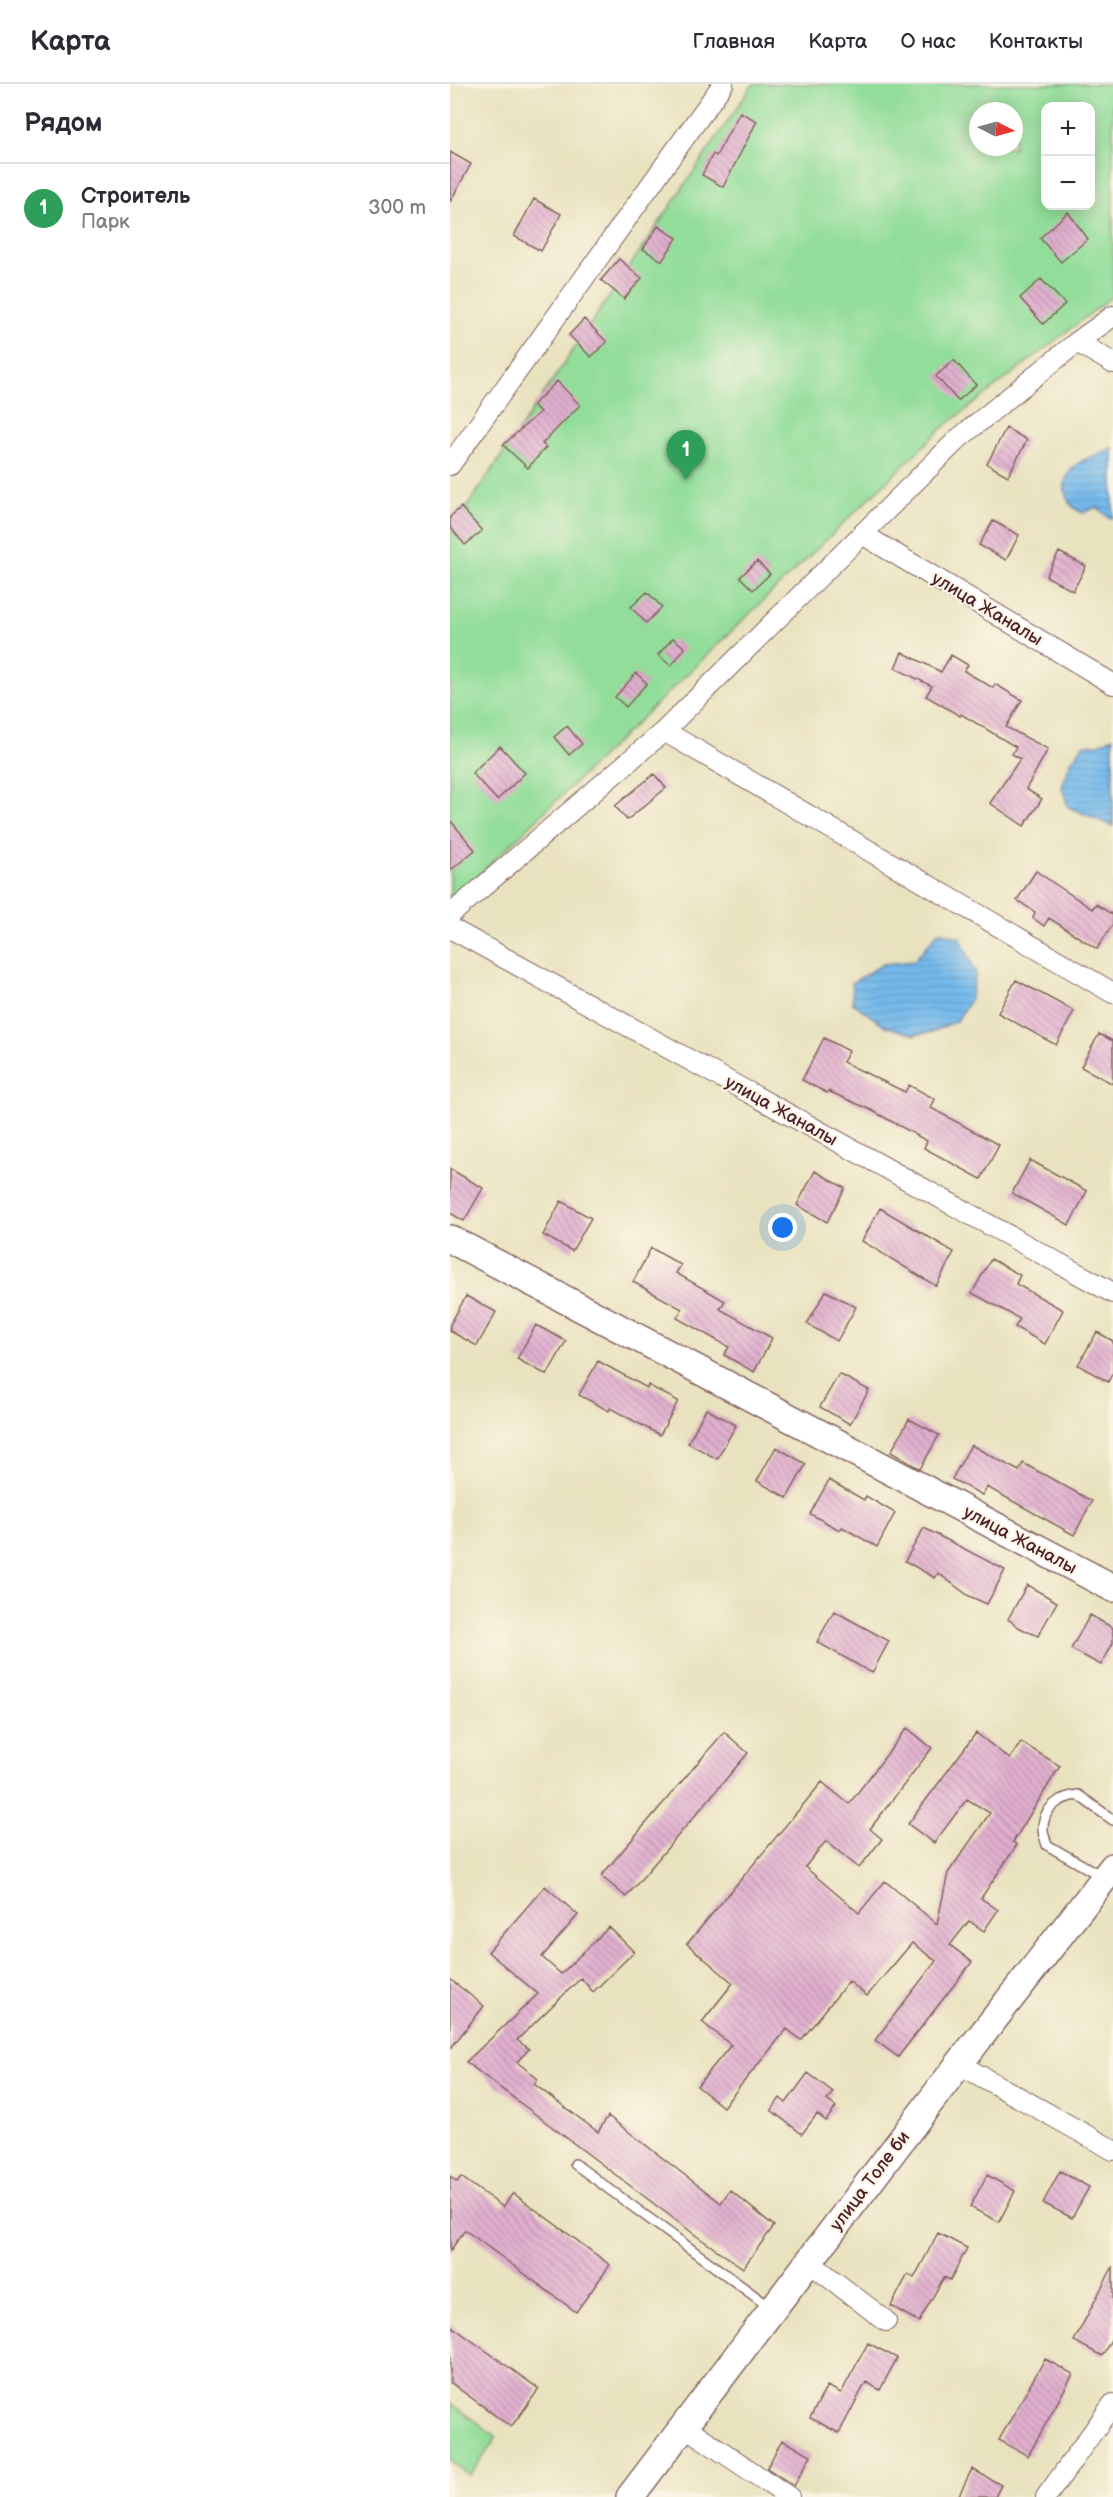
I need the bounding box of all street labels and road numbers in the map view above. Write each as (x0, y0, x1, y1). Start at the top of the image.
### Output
street label: улица Жаналы (928, 568, 1046, 650)
street label: улица Жаналы (721, 1071, 841, 1151)
street label: улица Жаналы (960, 1501, 1080, 1579)
street label: улица Толе би (826, 2127, 914, 2235)

